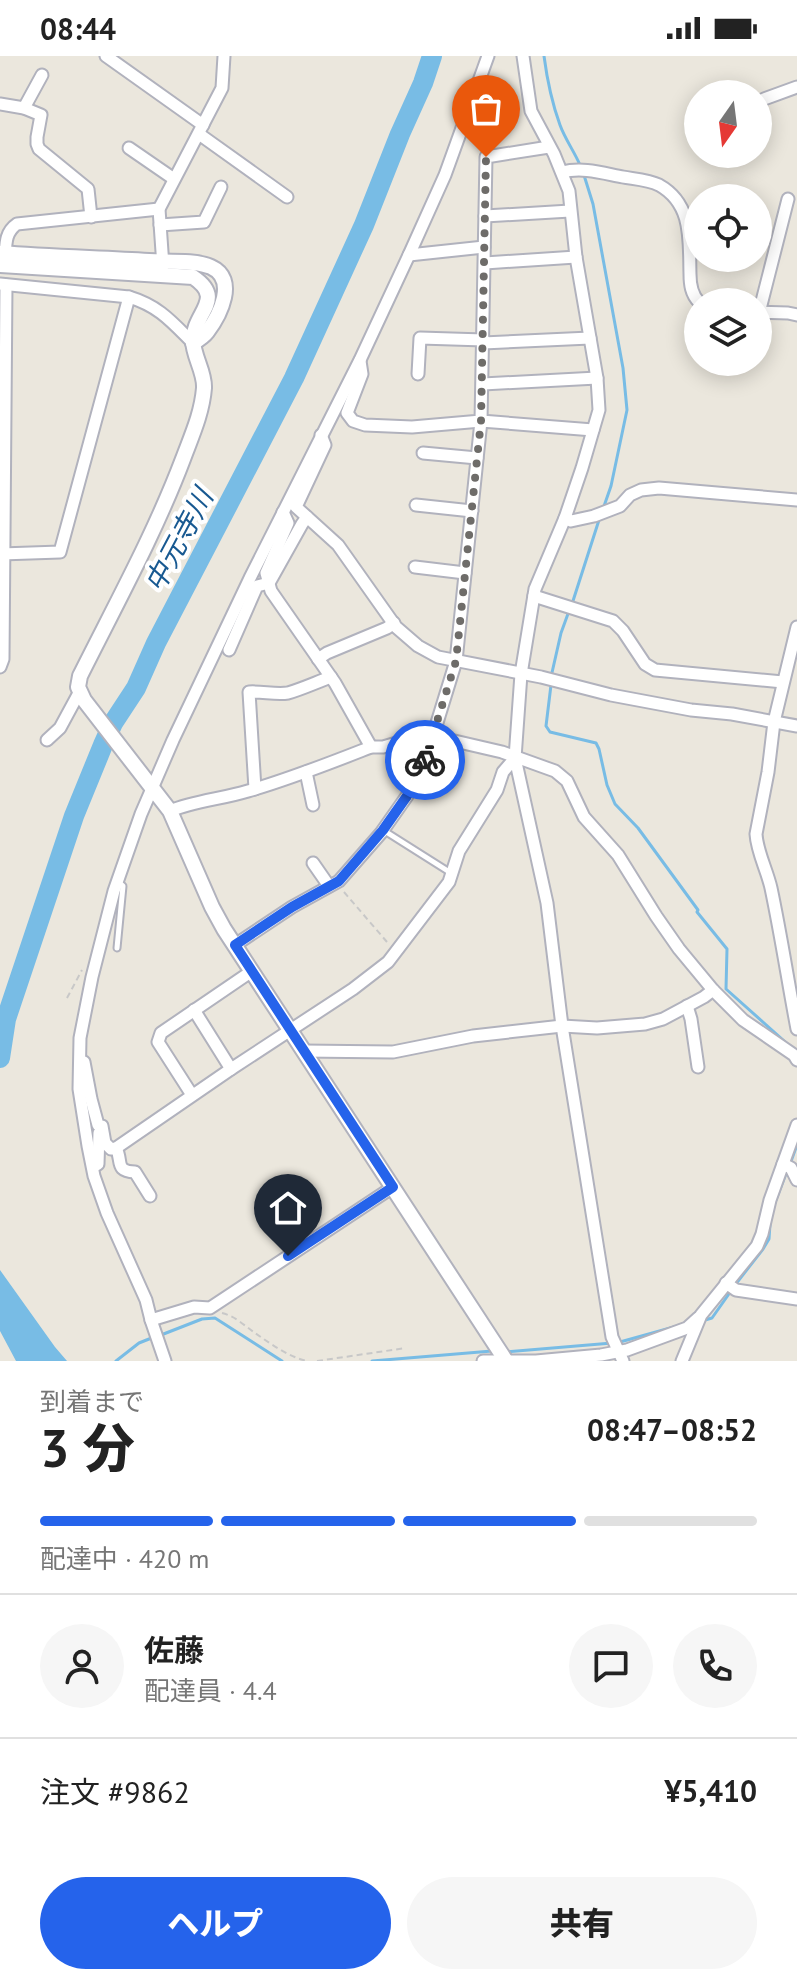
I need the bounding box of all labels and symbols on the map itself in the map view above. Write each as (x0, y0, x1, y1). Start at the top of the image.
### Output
pin (452, 75, 520, 157)
north arrow (684, 80, 772, 168)
water label: 中元寺川 (135, 479, 222, 598)
courier (385, 720, 465, 800)
pin (254, 1174, 322, 1256)

